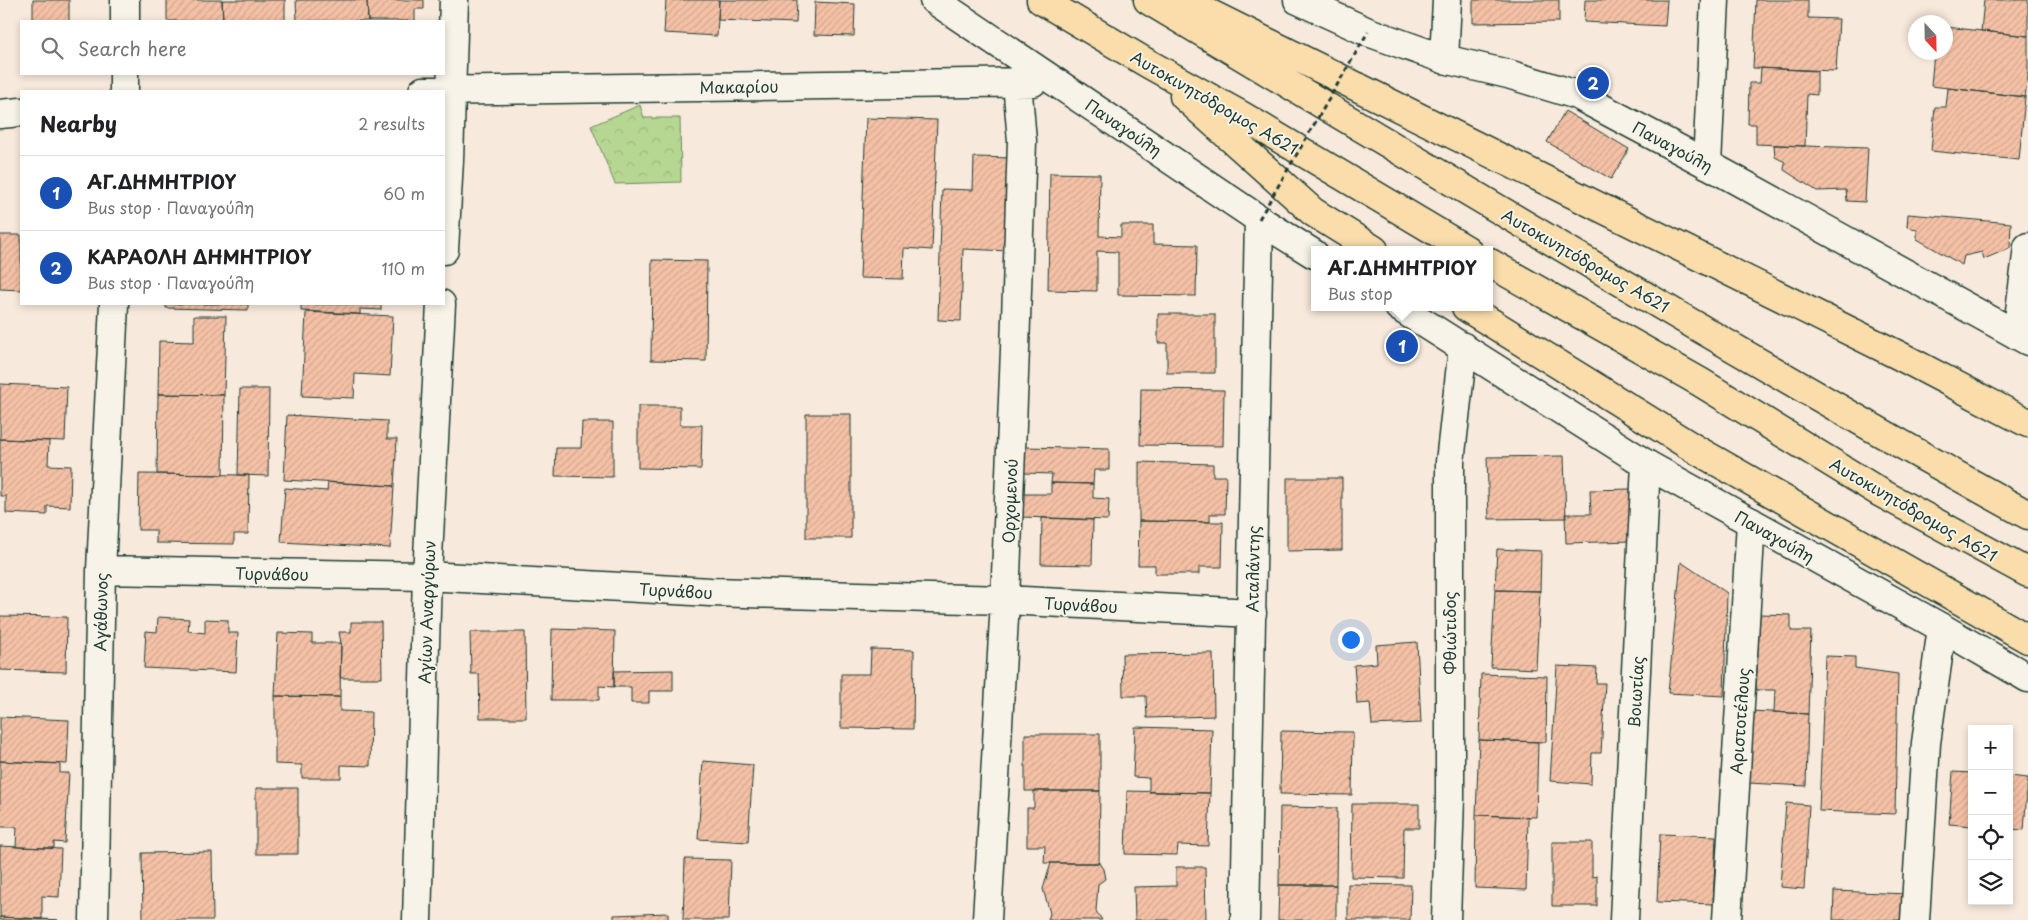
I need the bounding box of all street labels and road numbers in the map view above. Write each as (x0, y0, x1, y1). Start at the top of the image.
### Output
street label: Αυτοκινητόδρομος Α621 (1127, 44, 1303, 160)
street label: Μακαρίου (699, 73, 779, 99)
street label: Παναγούλη (1081, 93, 1167, 161)
street label: Παναγούλη (1629, 115, 1717, 177)
street label: Αυτοκινητόδρομος Α621 (1498, 202, 1674, 318)
street label: Αυτοκινητόδρομος Α621 (1826, 451, 2002, 567)
street label: Ορχομενού (996, 458, 1022, 544)
street label: Παναγούλη (1731, 504, 1819, 568)
street label: Αταλάντης (1239, 525, 1265, 613)
street label: Αγίων Αναργύρων (411, 540, 441, 684)
street label: Τυρνάβου (235, 560, 309, 586)
street label: Αγάθωνος (87, 572, 113, 652)
street label: Τυρνάβου (639, 576, 713, 604)
street label: Τυρνάβου (1044, 590, 1118, 618)
street label: Φθιώτιδος (1437, 591, 1461, 675)
street label: Βοιωτίας (1621, 655, 1649, 729)
street label: Αριστοτέλους (1723, 667, 1755, 775)

